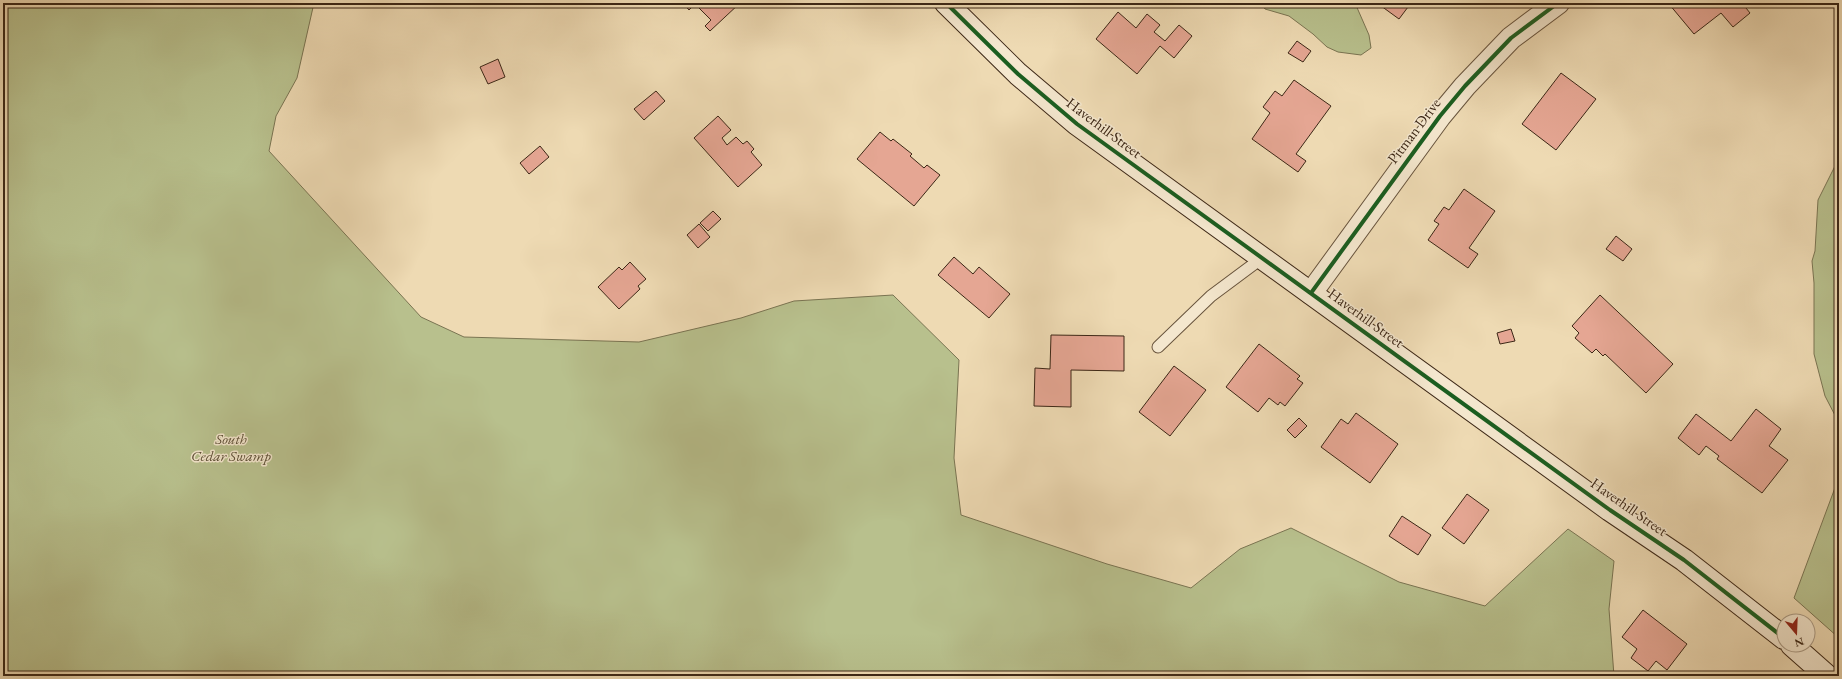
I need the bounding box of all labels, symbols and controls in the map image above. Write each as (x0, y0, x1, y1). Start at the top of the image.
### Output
street label: Haverhill Street (1063, 93, 1146, 162)
street label: Pitman Drive (1383, 94, 1445, 167)
street label: Haverhill Street (1325, 284, 1408, 352)
park label: South Cedar Swamp (191, 429, 271, 465)
street label: Haverhill Street (1587, 473, 1672, 540)
north arrow (1776, 613, 1816, 653)
text: N (1793, 634, 1806, 651)

